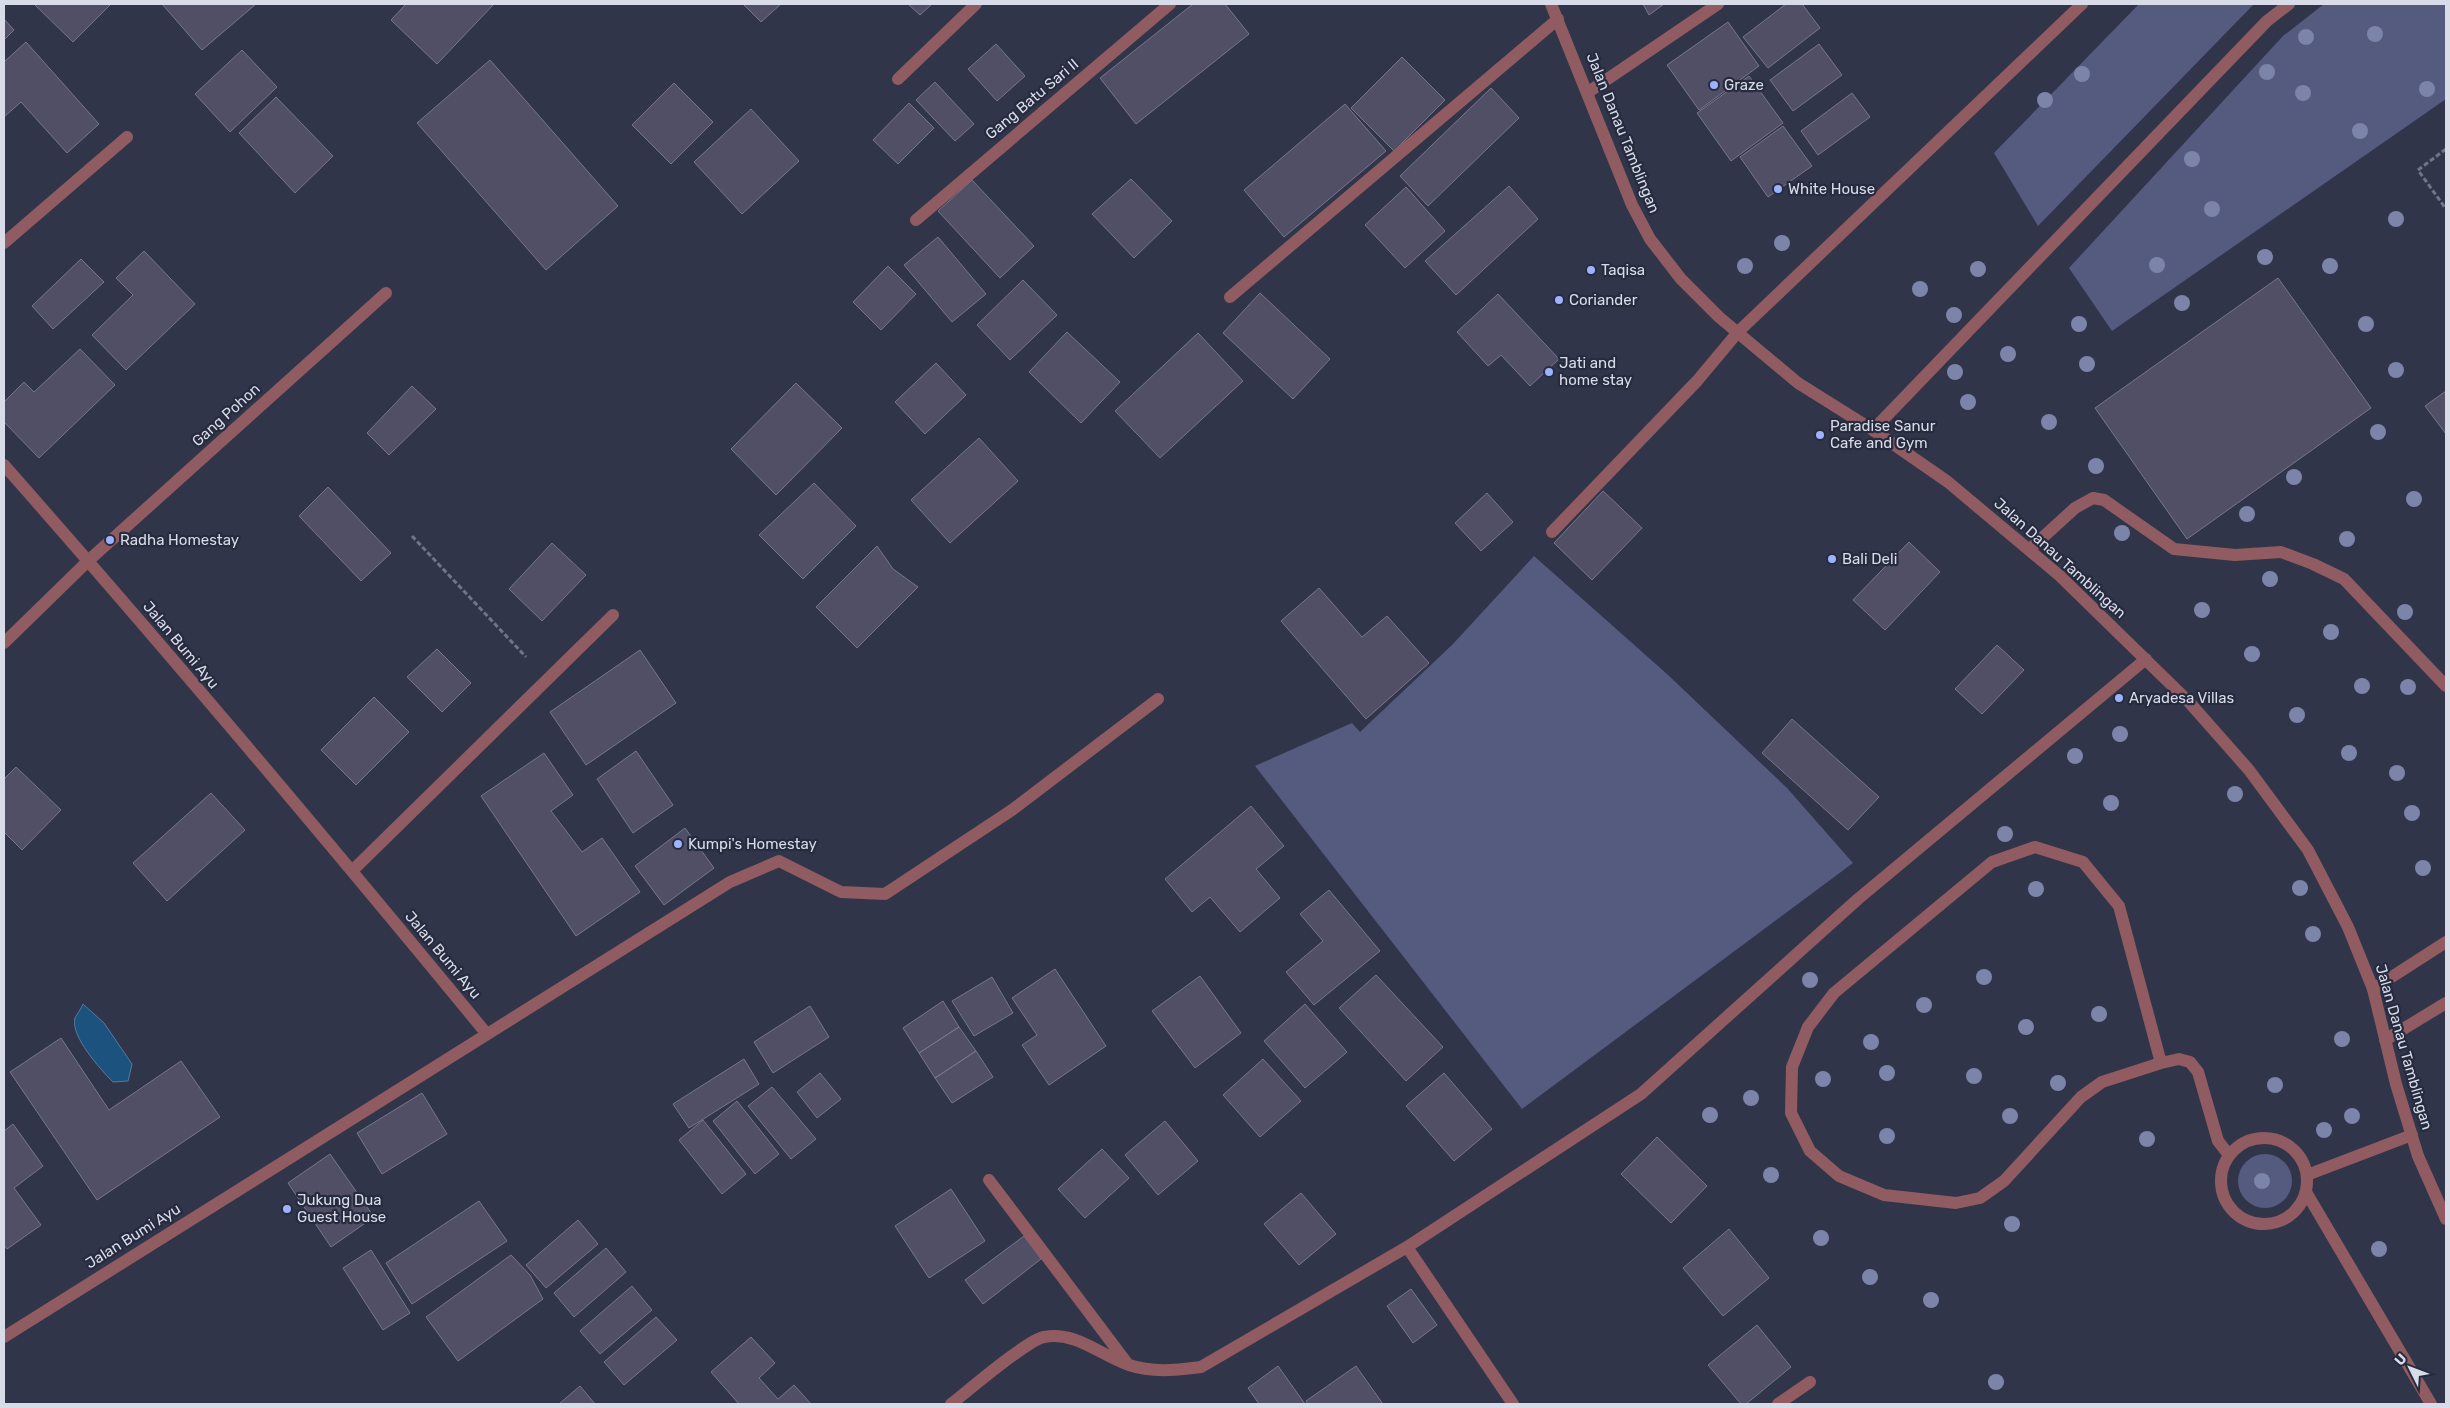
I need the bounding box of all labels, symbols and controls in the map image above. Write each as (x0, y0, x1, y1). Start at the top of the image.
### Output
street label: Jalan Danau Tamblingan (1583, 50, 1663, 216)
street label: Gang Batu Sari II (982, 55, 1082, 143)
place label: Graze (1724, 76, 1764, 94)
marker: Graze (1708, 79, 1720, 91)
place label: White House (1788, 180, 1875, 198)
marker: White House (1772, 183, 1784, 195)
place label: Taqisa (1601, 261, 1645, 279)
marker: Taqisa (1585, 264, 1597, 276)
place label: Coriander (1569, 291, 1638, 309)
marker: Coriander (1553, 294, 1565, 306)
place label: Jati and home stay (1559, 354, 1632, 389)
marker: Jati and home stay (1543, 366, 1555, 378)
street label: Gang Pohon (188, 380, 264, 450)
place label: Paradise Sanur Cafe and Gym (1830, 417, 1936, 452)
marker: Paradise Sanur Cafe and Gym (1814, 429, 1826, 441)
street label: Jalan Danau Tamblingan (1990, 494, 2130, 622)
place label: Radha Homestay (120, 531, 239, 549)
marker: Radha Homestay (104, 534, 116, 546)
place label: Bali Deli (1842, 550, 1897, 568)
marker: Bali Deli (1826, 553, 1838, 565)
street label: Jalan Bumi Ayu (139, 598, 223, 692)
place label: Aryadesa Villas (2129, 689, 2235, 707)
marker: Aryadesa Villas (2113, 692, 2125, 704)
place label: Kumpi's Homestay (688, 835, 817, 853)
marker: Kumpi's Homestay (672, 838, 684, 850)
street label: Jalan Bumi Ayu (401, 908, 485, 1002)
street label: Jalan Danau Tamblingan (2372, 962, 2436, 1132)
place label: Jukung Dua Guest House (297, 1191, 386, 1226)
street label: Jalan Bumi Ayu (82, 1200, 184, 1272)
marker: Jukung Dua Guest House (281, 1203, 293, 1215)
north arrow (2385, 1343, 2435, 1393)
text: U (2391, 1350, 2410, 1369)

